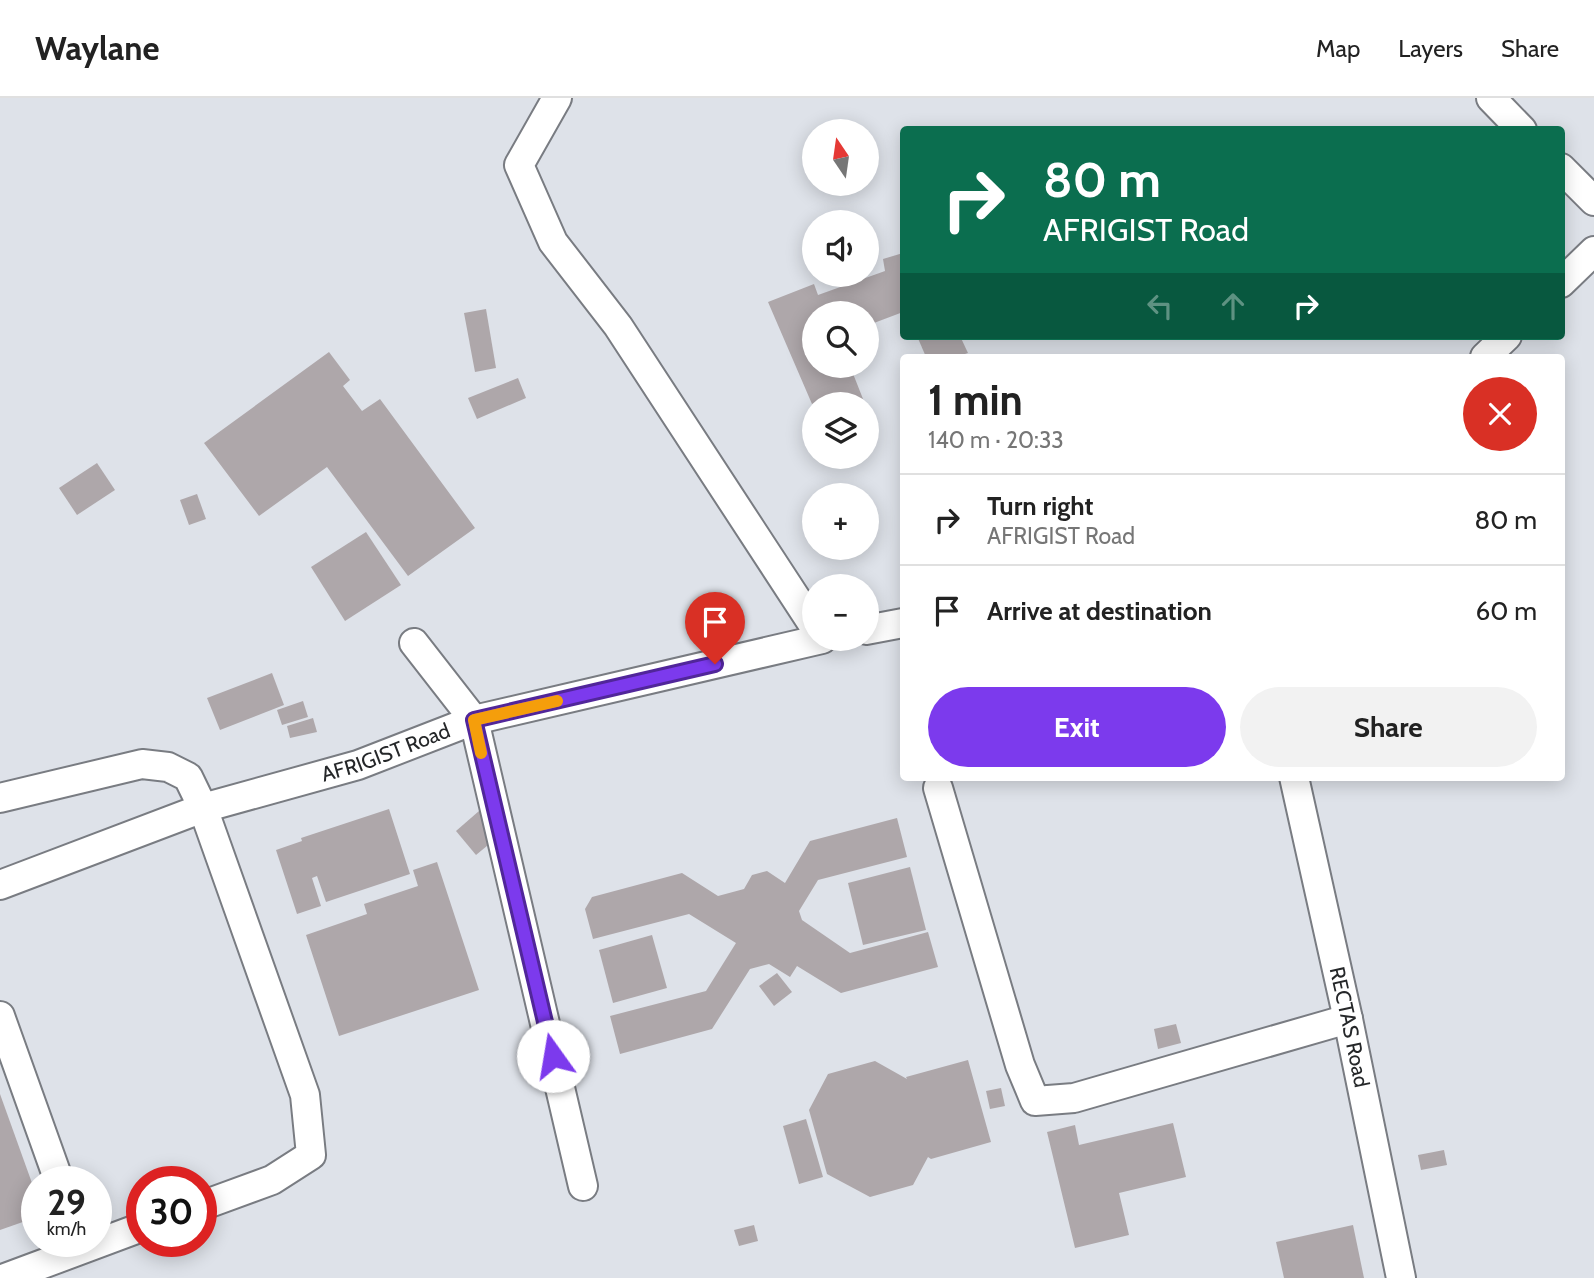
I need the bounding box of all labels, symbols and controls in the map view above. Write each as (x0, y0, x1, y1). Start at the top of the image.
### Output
text: Waylane (35, 28, 159, 68)
text: Map (1316, 34, 1360, 63)
text: Layers (1398, 34, 1463, 63)
text: Share (1501, 34, 1559, 63)
north arrow (802, 119, 878, 196)
map controls (802, 119, 879, 651)
text: 80 m (1043, 150, 1161, 209)
icon: right (928, 154, 1019, 245)
button: sound (802, 210, 879, 287)
text: AFRIGIST Road (1043, 210, 1249, 249)
icon: left (1141, 287, 1179, 325)
icon: ahead (1214, 287, 1252, 325)
icon: right (1287, 287, 1325, 325)
button: search (802, 301, 879, 378)
text: 1 min (928, 374, 1023, 426)
button: close (1463, 377, 1537, 451)
button: layers (802, 392, 879, 469)
text: 140 m · 20:33 (928, 426, 1064, 454)
button: + (802, 483, 879, 560)
text: Turn right (987, 490, 1093, 522)
icon: right (928, 501, 966, 539)
text: 80 m (1474, 504, 1537, 536)
text: AFRIGIST Road (987, 522, 1135, 550)
button: − (802, 574, 879, 651)
pin (685, 592, 745, 664)
icon: arrive (928, 592, 966, 630)
text: Arrive at destination (987, 595, 1212, 627)
text: 60 m (1475, 595, 1537, 627)
icon: arrive (696, 603, 734, 641)
button: Exit (928, 687, 1226, 767)
button: Share (1240, 687, 1537, 767)
street label: AFRIGIST Road (318, 718, 453, 787)
street label: RECTAS Road (1325, 964, 1375, 1089)
position arrow (516, 1019, 590, 1093)
speed limit sign: 30 (126, 1166, 217, 1257)
text: 29 (47, 1181, 86, 1224)
text: km/h (47, 1218, 86, 1240)

